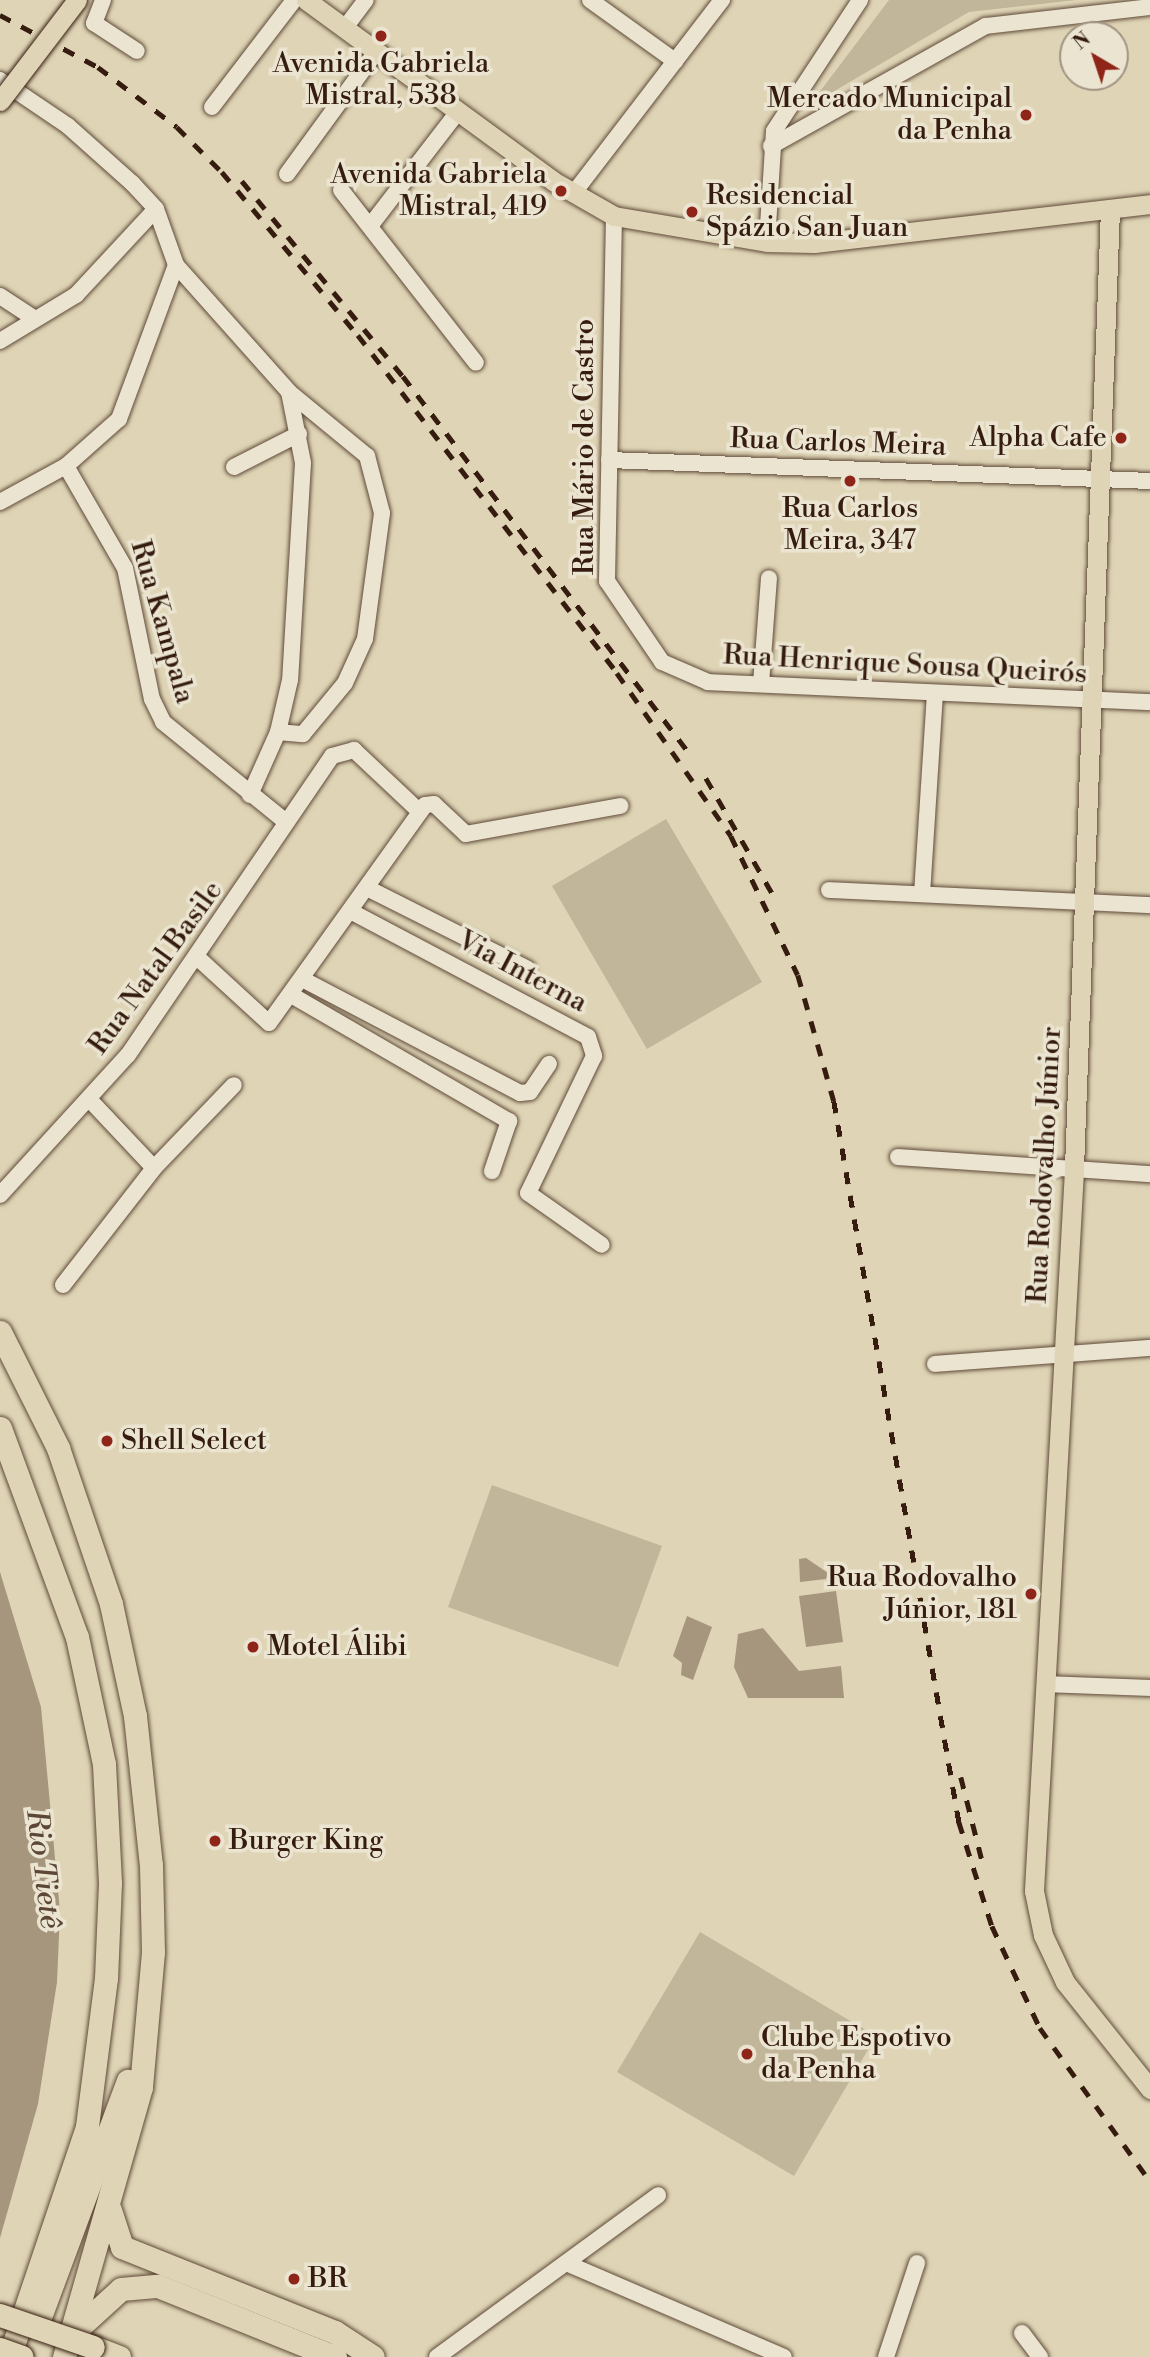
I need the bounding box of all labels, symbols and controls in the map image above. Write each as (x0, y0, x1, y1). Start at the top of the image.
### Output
north arrow (1059, 21, 1129, 91)
text: N (1069, 27, 1095, 55)
marker: Avenida Gabriela Mistral, 538 (373, 28, 389, 44)
place label: Avenida Gabriela Mistral, 538 (273, 47, 489, 113)
place label: Mercado Municipal da Penha (767, 82, 1012, 148)
marker: Mercado Municipal da Penha (1018, 107, 1034, 123)
place label: Avenida Gabriela Mistral, 419 (330, 158, 547, 224)
place label: Residencial Spázio San Juan (706, 179, 908, 245)
marker: Avenida Gabriela Mistral, 419 (553, 183, 569, 199)
marker: Residencial Spázio San Juan (684, 204, 700, 220)
street label: Rua Mário de Castro (568, 319, 602, 575)
place label: Alpha Cafe (970, 421, 1107, 455)
street label: Rua Carlos Meira (729, 422, 947, 464)
marker: Alpha Cafe (1113, 430, 1129, 446)
marker: Rua Carlos Meira, 347 (842, 473, 858, 489)
place label: Rua Carlos Meira, 347 (782, 492, 918, 558)
street label: Rua Kampala (123, 537, 201, 707)
street label: Rua Henrique Sousa Queirós (722, 639, 1088, 691)
street label: Rua Natal Basile (82, 875, 230, 1061)
street label: Via Interna (451, 924, 593, 1020)
street label: Rua Rodovalho Júnior (1021, 1026, 1069, 1304)
place label: Shell Select (121, 1424, 267, 1458)
marker: Shell Select (99, 1433, 115, 1449)
place label: Rua Rodovalho Júnior, 181 (827, 1561, 1017, 1627)
marker: Rua Rodovalho Júnior, 181 (1023, 1586, 1039, 1602)
place label: Motel Álibi (267, 1630, 407, 1664)
marker: Motel Álibi (245, 1639, 261, 1655)
water label: Rio Tietê (18, 1807, 68, 1931)
place label: Burger King (229, 1824, 384, 1858)
marker: Burger King (207, 1833, 223, 1849)
place label: Clube Espotivo da Penha (761, 2021, 952, 2087)
marker: Clube Espotivo da Penha (739, 2046, 755, 2062)
place label: BR (308, 2262, 347, 2296)
marker: BR (286, 2271, 302, 2287)

